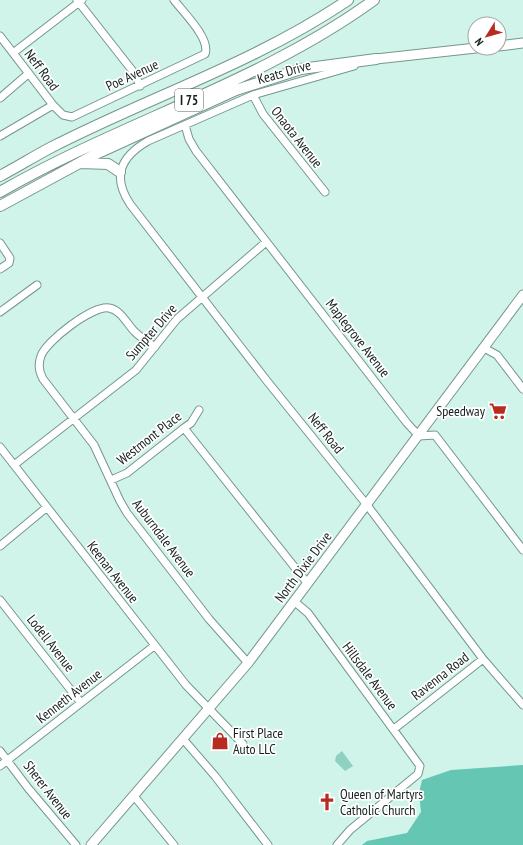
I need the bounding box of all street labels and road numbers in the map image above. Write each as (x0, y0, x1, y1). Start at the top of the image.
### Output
street label: Neff Road (21, 46, 63, 94)
street label: Poe Avenue (103, 55, 161, 95)
street label: Keats Drive (255, 56, 313, 88)
road number: I 75 (175, 89, 203, 111)
street label: Onaota Avenue (267, 103, 327, 171)
street label: Maplegrove Avenue (322, 295, 394, 381)
street label: Sumpter Drive (122, 300, 181, 364)
street label: Westmont Place (113, 407, 185, 469)
street label: Neff Road (304, 409, 348, 457)
street label: Auburndale Avenue (129, 495, 199, 581)
street label: North Dixie Drive (270, 528, 336, 606)
street label: Keenan Avenue (83, 537, 143, 607)
street label: Lodell Avenue (23, 611, 79, 675)
street label: Hillsdale Avenue (339, 638, 402, 714)
street label: Ravenna Road (408, 648, 472, 704)
street label: Kenneth Avenue (33, 665, 106, 727)
street label: Sherer Avenue (20, 757, 77, 823)

